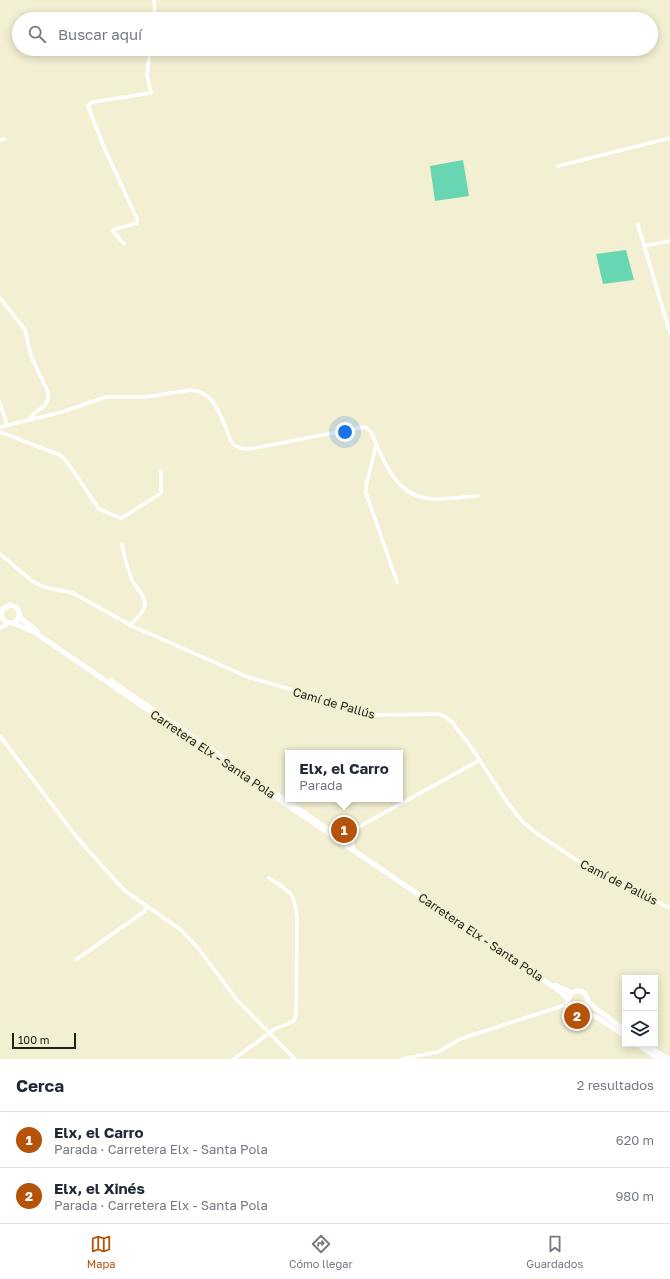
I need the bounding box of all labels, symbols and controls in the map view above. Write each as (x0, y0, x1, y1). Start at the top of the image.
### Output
search box (12, 12, 658, 56)
icon: search (26, 23, 48, 45)
text: Buscar aquí (58, 25, 142, 43)
your location (335, 422, 355, 442)
street label: Camí de Pallús (291, 684, 377, 722)
street label: Carretera Elx - Santa Pola (148, 706, 278, 802)
popup (285, 750, 403, 802)
text: Elx, el Carro (299, 759, 389, 777)
text: Parada (299, 777, 343, 793)
pin: 1 (331, 815, 357, 845)
street label: Camí de Pallús (578, 856, 660, 908)
street label: Carretera Elx - Santa Pola (416, 889, 546, 985)
map controls (622, 975, 658, 1047)
button: locate (622, 975, 658, 1011)
pin: 2 (564, 1001, 590, 1031)
button: layers (622, 1011, 658, 1047)
scale bar (12, 1031, 76, 1050)
text: 100 m (18, 1033, 49, 1046)
text: Cerca (16, 1075, 64, 1096)
text: 2 resultados (577, 1077, 654, 1093)
text: Elx, el Carro (54, 1123, 143, 1141)
text: 1 (26, 1132, 32, 1148)
text: 620 m (616, 1132, 654, 1148)
text: Parada · Carretera Elx - Santa Pola (54, 1141, 268, 1157)
text: Elx, el Xinés (54, 1179, 145, 1197)
text: 2 (25, 1188, 33, 1204)
text: 980 m (615, 1188, 654, 1204)
text: Parada · Carretera Elx - Santa Pola (54, 1197, 268, 1213)
tab: Mapa (87, 1233, 115, 1270)
tab: Cómo llegar (289, 1233, 353, 1270)
tab: Guardados (526, 1233, 583, 1270)

